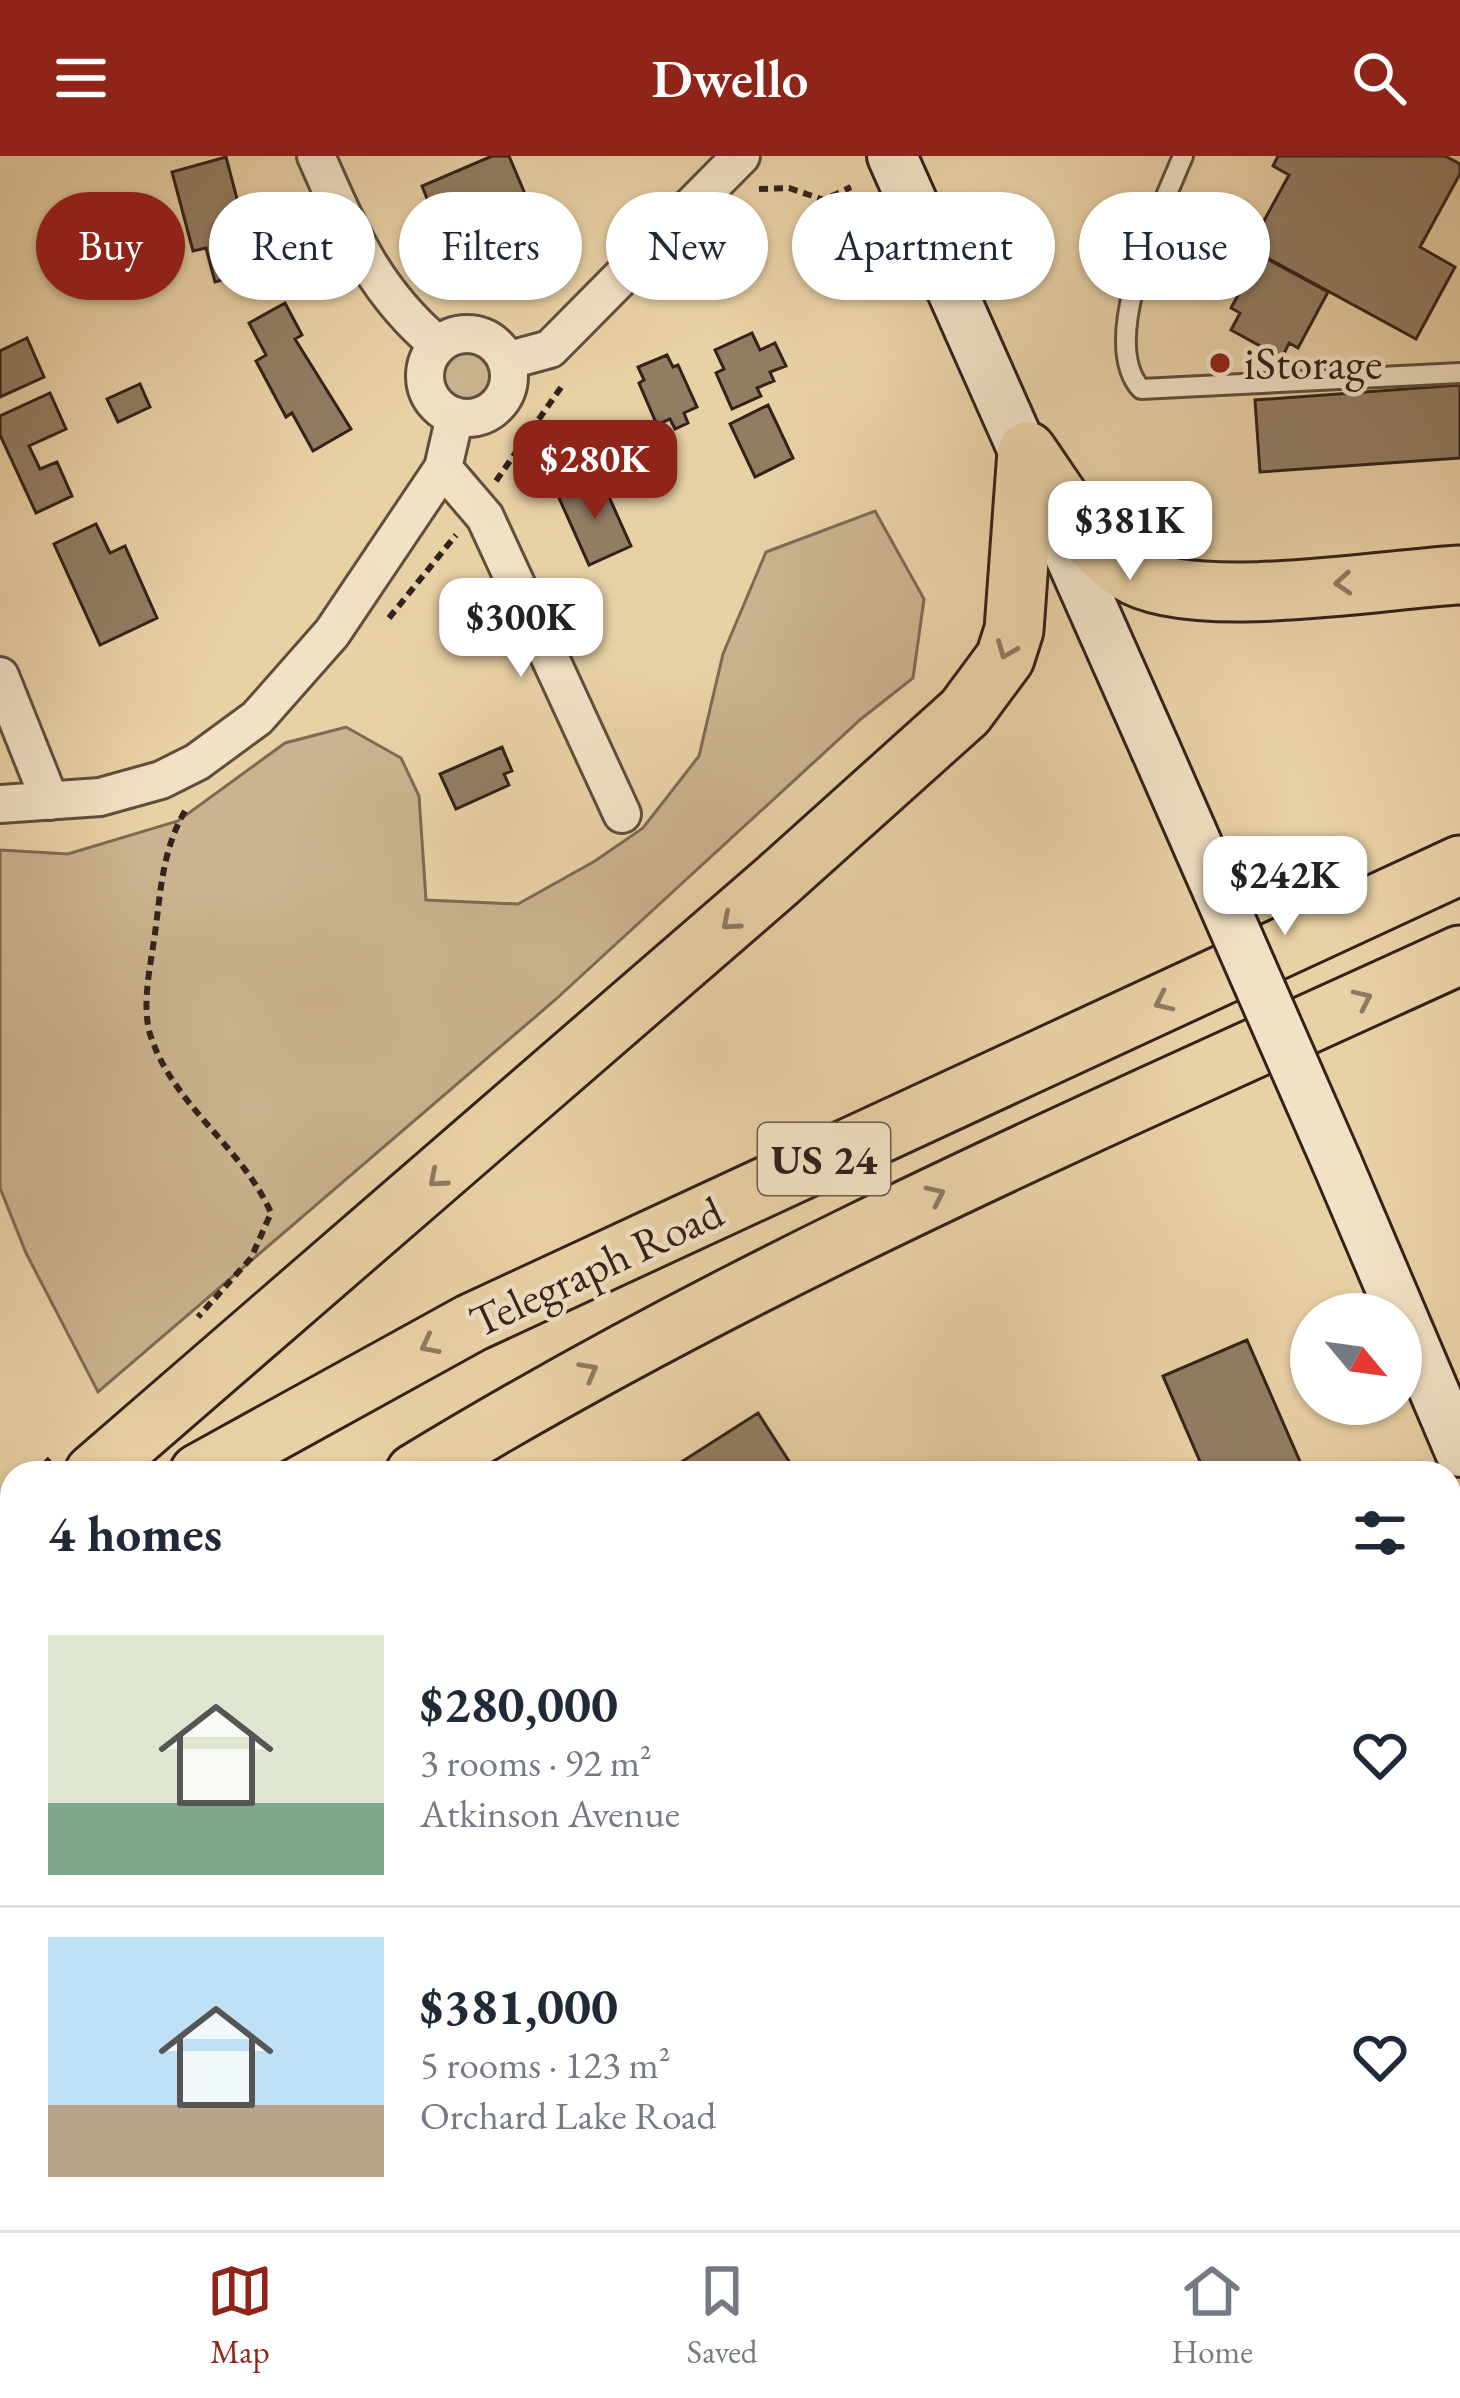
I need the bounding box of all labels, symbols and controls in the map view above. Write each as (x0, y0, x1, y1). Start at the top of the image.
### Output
text: Dwello (651, 43, 809, 113)
icon: menu (48, 45, 114, 111)
icon: search (1346, 45, 1412, 111)
chip: Buy (36, 192, 185, 300)
chip: Rent (209, 192, 375, 300)
chip: Filters (399, 192, 582, 300)
chip: New (606, 192, 768, 300)
chip: Apartment (792, 192, 1055, 300)
chip: House (1079, 192, 1270, 300)
place label: iStorage (1244, 334, 1382, 392)
marker: iStorage (1207, 350, 1233, 376)
pin: $280K (511, 420, 679, 522)
text: $280K (540, 433, 650, 484)
pin: $381K (1046, 481, 1214, 583)
text: $381K (1075, 494, 1185, 545)
one-way arrow (1333, 569, 1352, 595)
pin: $300K (437, 578, 605, 680)
text: $300K (466, 591, 576, 642)
one-way arrow (996, 638, 1020, 659)
pin: $242K (1201, 836, 1369, 938)
text: $242K (1230, 849, 1340, 900)
one-way arrow (722, 908, 744, 929)
one-way arrow (1154, 988, 1175, 1011)
one-way arrow (1351, 990, 1372, 1013)
road number: US 24 (758, 1123, 890, 1195)
one-way arrow (428, 1164, 450, 1186)
street label: Telegraph Road (460, 1182, 732, 1350)
one-way arrow (924, 1186, 945, 1209)
north arrow (1290, 1293, 1422, 1425)
map controls (1290, 1293, 1422, 1425)
one-way arrow (420, 1330, 442, 1353)
one-way arrow (576, 1363, 597, 1386)
text: 4 homes (48, 1500, 222, 1566)
icon: filters (1347, 1500, 1413, 1566)
text: $280,000 (420, 1671, 618, 1737)
icon: home (144, 1683, 288, 1827)
icon: heart (1347, 1722, 1413, 1788)
text: 3 rooms · 92 m² (420, 1737, 652, 1788)
text: Atkinson Avenue (420, 1788, 680, 1839)
text: $381,000 (420, 1973, 618, 2039)
icon: home (144, 1985, 288, 2129)
icon: heart (1347, 2024, 1413, 2090)
text: 5 rooms · 123 m² (420, 2039, 671, 2090)
text: Orchard Lake Road (420, 2090, 716, 2141)
tab: Map (207, 2258, 273, 2373)
tab: Saved (687, 2258, 758, 2373)
tab: Home (1171, 2258, 1253, 2373)

